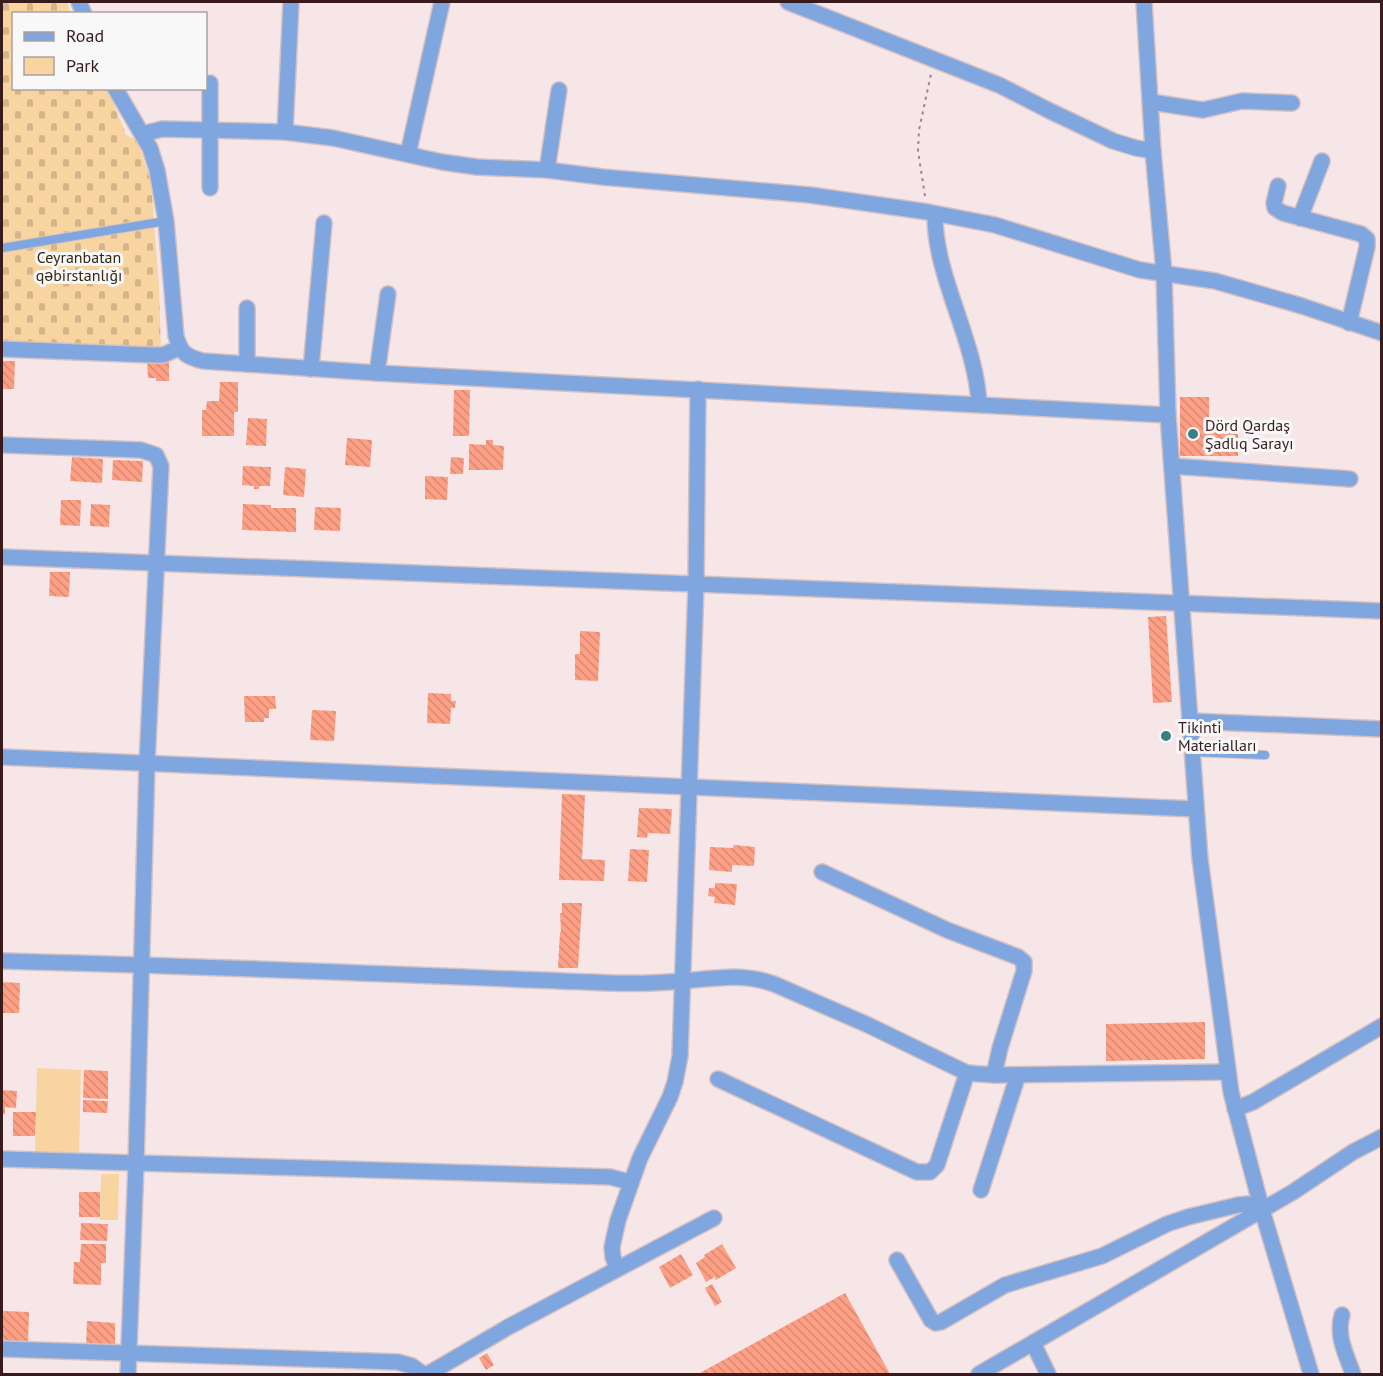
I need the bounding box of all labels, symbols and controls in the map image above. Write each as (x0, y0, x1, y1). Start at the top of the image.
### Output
legend (12, 12, 207, 90)
text: Road (66, 24, 104, 47)
text: Park (66, 54, 99, 77)
park label: Ceyranbatan qəbirstanlığı (36, 247, 122, 285)
place label: Dörd Qardaş Şadlıq Sarayı (1205, 415, 1293, 453)
marker: Dörd Qardaş Şadlıq Sarayı (1186, 427, 1200, 441)
place label: Tikinti Materialları (1178, 717, 1257, 755)
marker: Tikinti Materialları (1159, 729, 1173, 743)

